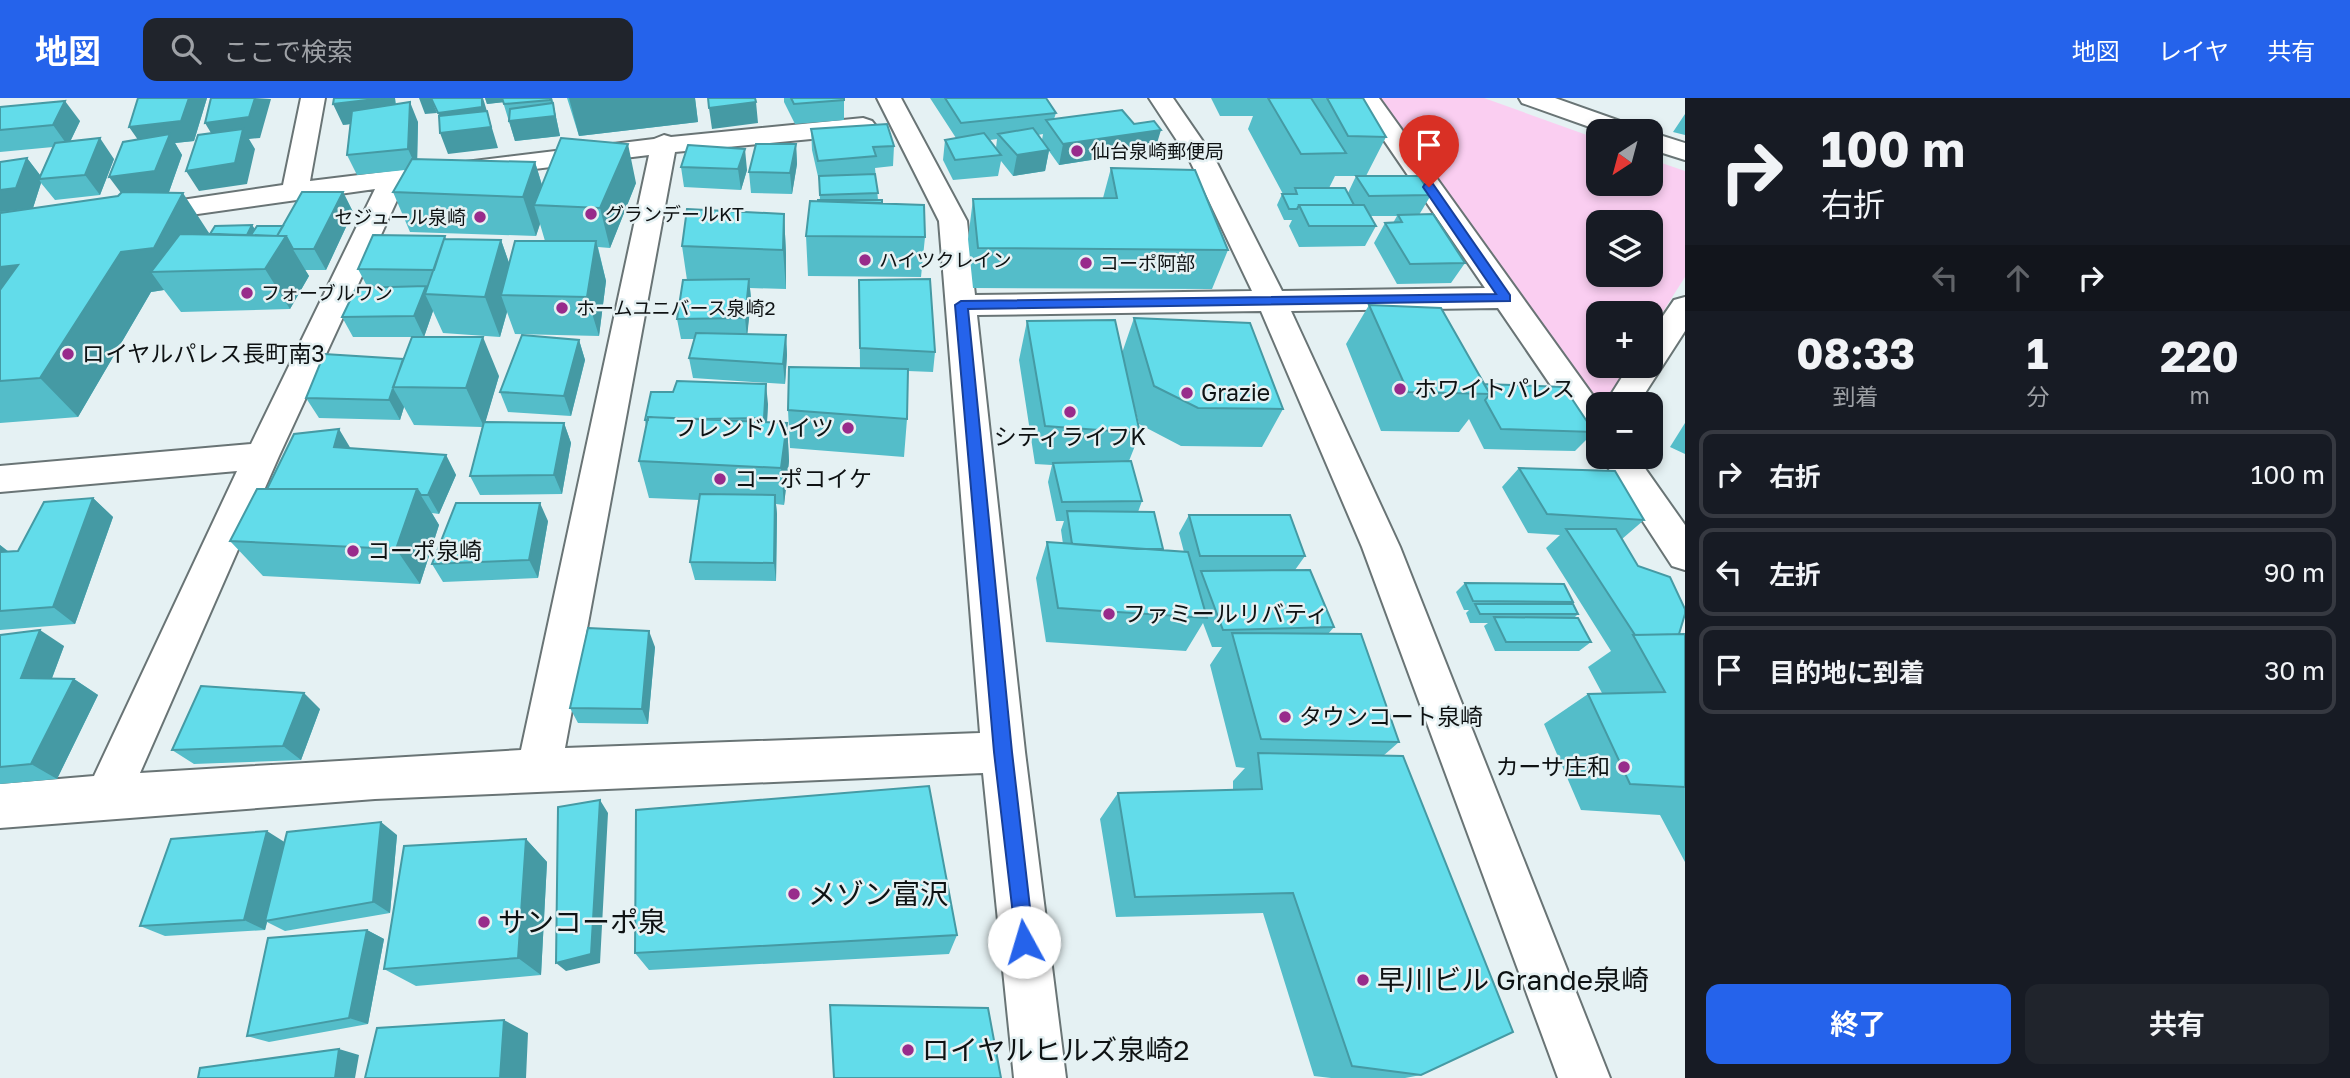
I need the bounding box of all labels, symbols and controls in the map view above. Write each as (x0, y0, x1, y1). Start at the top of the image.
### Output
search box (143, 18, 633, 81)
icon: search (167, 30, 205, 68)
text: 地図 (35, 31, 101, 70)
text: ここで検索 (223, 36, 353, 67)
text: 地図 (2072, 36, 2120, 65)
text: レイヤ (2158, 36, 2229, 65)
text: 共有 (2267, 36, 2315, 65)
pin (1399, 115, 1459, 187)
north arrow (1586, 119, 1662, 196)
map controls (1586, 119, 1663, 469)
text: 100 m (1821, 119, 1965, 178)
icon: arrive (1410, 126, 1448, 164)
icon: right (1706, 126, 1797, 217)
place label: 仙台泉崎郵便局 (1091, 139, 1224, 162)
marker: 仙台泉崎郵便局 (1069, 143, 1085, 159)
text: 右折 (1821, 185, 1885, 223)
place label: グランデールKT (605, 202, 744, 225)
place label: セジュール泉崎 (334, 205, 466, 228)
marker: グランデールKT (583, 206, 599, 222)
marker: セジュール泉崎 (472, 209, 488, 225)
button: layers (1586, 210, 1663, 287)
place label: ハイツクレイン (879, 248, 1012, 271)
place label: コーポ阿部 (1100, 251, 1195, 274)
marker: ハイツクレイン (857, 252, 873, 268)
marker: コーポ阿部 (1078, 255, 1094, 271)
icon: left (1926, 259, 1964, 297)
icon: ahead (1999, 259, 2037, 297)
icon: right (2072, 259, 2110, 297)
place label: フォーブルワン (261, 281, 393, 304)
marker: フォーブルワン (239, 285, 255, 301)
place label: ホームユニバース泉崎2 (576, 296, 776, 319)
marker: ホームユニバース泉崎2 (554, 300, 570, 316)
button: + (1586, 301, 1663, 378)
text: 08:33 (1796, 328, 1915, 378)
text: 1 (2027, 328, 2048, 378)
text: 220 (2160, 331, 2239, 381)
place label: ロイヤルパレス長町南3 (82, 339, 325, 367)
marker: ロイヤルパレス長町南3 (60, 346, 76, 362)
place label: ホワイトパレス (1414, 374, 1575, 402)
place label: Grazie (1201, 378, 1270, 406)
marker: ホワイトパレス (1392, 381, 1408, 397)
text: m (2189, 381, 2210, 409)
text: 到着 (1833, 382, 1879, 410)
text: 分 (2026, 382, 2049, 410)
marker: Grazie (1179, 385, 1195, 401)
button: − (1586, 392, 1663, 469)
marker: シティライフK (1062, 404, 1078, 420)
place label: フレンドハイツ (673, 413, 834, 441)
marker: フレンドハイツ (840, 420, 856, 436)
place label: シティライフK (994, 422, 1146, 450)
icon: right (1710, 455, 1748, 493)
text: 100 m (2251, 459, 2325, 490)
text: 右折 (1769, 461, 1821, 492)
place label: コーポコイケ (734, 464, 872, 492)
marker: コーポコイケ (712, 471, 728, 487)
place label: コーポ泉崎 (367, 536, 482, 564)
marker: コーポ泉崎 (345, 543, 361, 559)
icon: left (1710, 553, 1748, 591)
text: 90 m (2264, 557, 2325, 588)
text: 左折 (1769, 559, 1821, 590)
place label: ファミールリバティ (1123, 599, 1329, 627)
marker: ファミールリバティ (1101, 606, 1117, 622)
icon: arrive (1710, 651, 1748, 689)
text: 30 m (2264, 655, 2325, 686)
text: 目的地に到着 (1769, 657, 1925, 688)
place label: タウンコート泉崎 (1299, 702, 1483, 730)
marker: タウンコート泉崎 (1277, 709, 1293, 725)
place label: カーサ庄和 (1495, 752, 1610, 780)
marker: カーサ庄和 (1616, 759, 1632, 775)
place label: メゾン富沢 (808, 877, 948, 910)
marker: メゾン富沢 (786, 886, 802, 902)
place label: サンコーポ泉 (498, 905, 666, 938)
position arrow (987, 905, 1061, 979)
marker: サンコーポ泉 (476, 914, 492, 930)
place label: 早川ビル Grande泉崎 (1377, 963, 1649, 996)
marker: 早川ビル Grande泉崎 (1355, 972, 1371, 988)
button: 終了 (1706, 984, 2011, 1064)
button: 共有 (2025, 984, 2329, 1064)
place label: ロイヤルヒルズ泉崎2 (922, 1033, 1189, 1066)
marker: ロイヤルヒルズ泉崎2 (900, 1042, 916, 1058)

